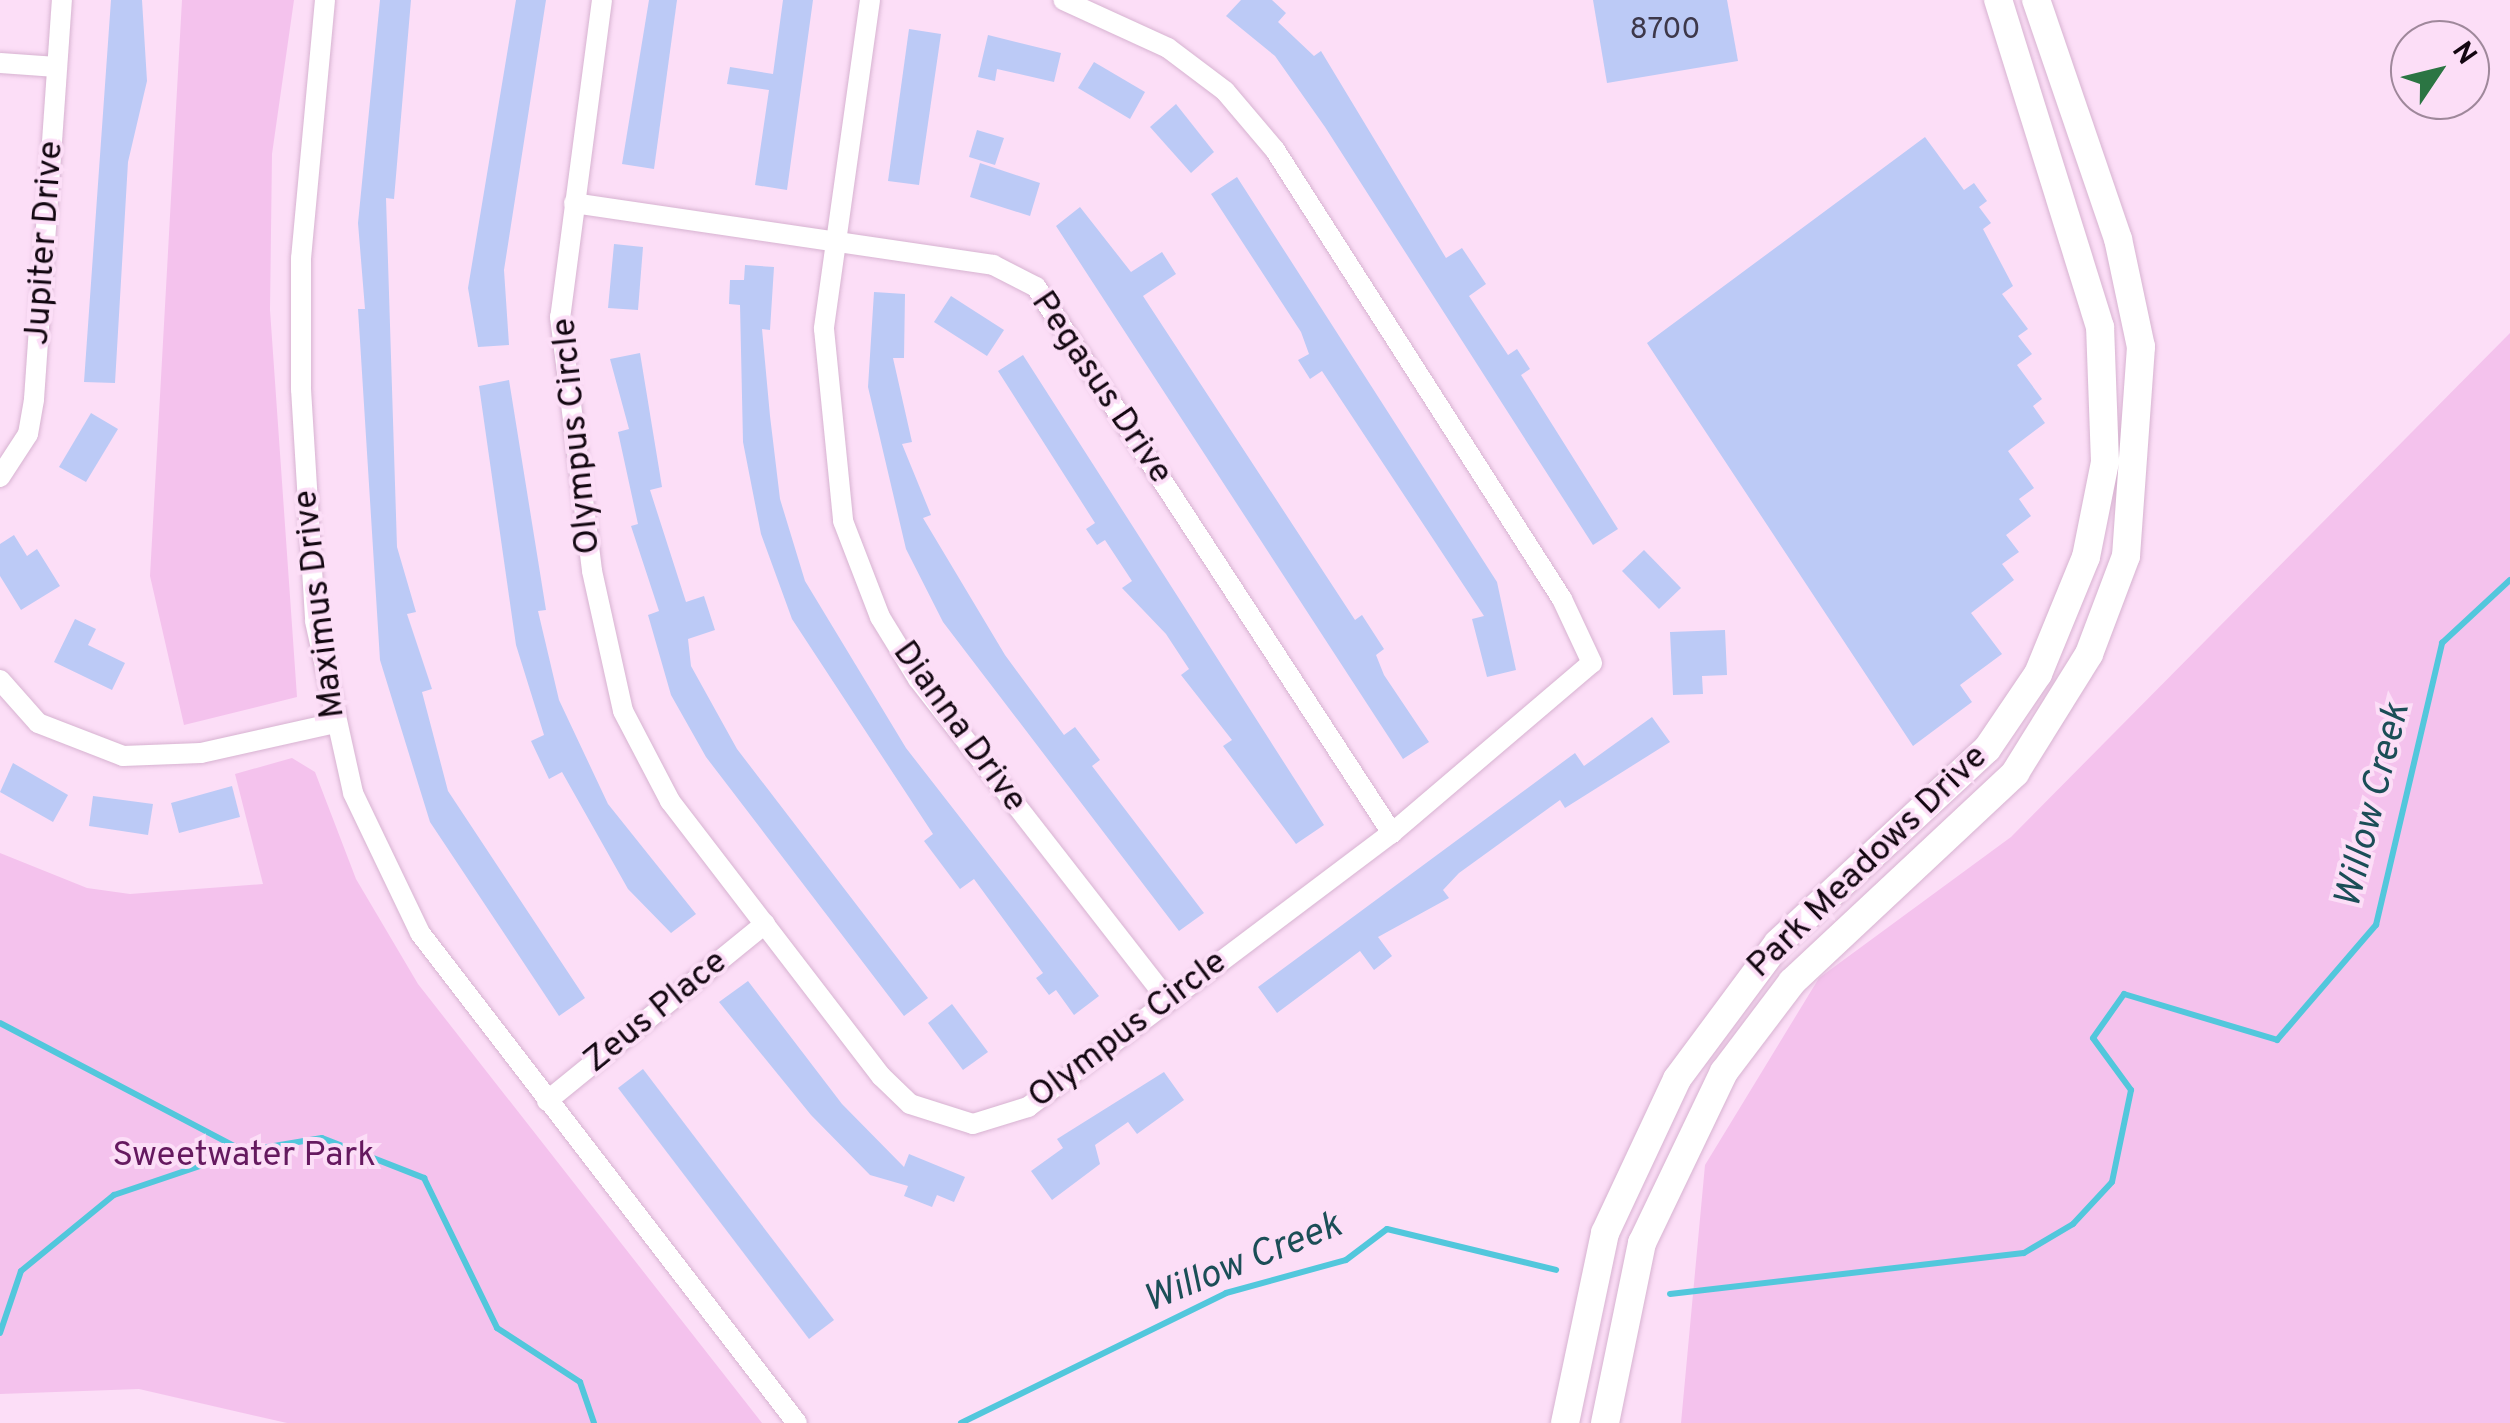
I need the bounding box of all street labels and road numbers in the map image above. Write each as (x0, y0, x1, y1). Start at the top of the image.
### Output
street label: Jupiter Drive (17, 140, 73, 346)
street label: Pegasus Drive (1021, 284, 1181, 492)
street label: Olympus Circle (544, 316, 610, 556)
street label: Maximus Drive (285, 487, 355, 721)
street label: Dianna Drive (883, 633, 1035, 821)
street label: Park Meadows Drive (1739, 737, 1997, 987)
street label: Zeus Place (576, 942, 736, 1082)
street label: Olympus Circle (1020, 942, 1236, 1118)

